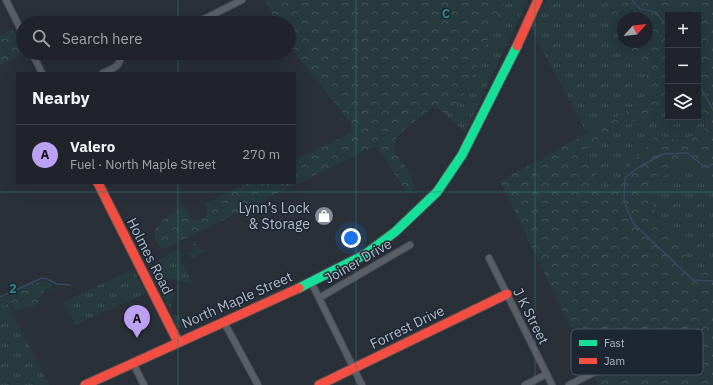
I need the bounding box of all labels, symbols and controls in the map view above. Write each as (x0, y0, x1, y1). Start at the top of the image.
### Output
text: C (442, 5, 451, 22)
north arrow (617, 12, 653, 48)
map controls (665, 12, 701, 120)
button: + (665, 12, 701, 48)
search box (16, 16, 296, 60)
icon: search (30, 27, 52, 49)
text: Search here (62, 29, 142, 48)
button: − (665, 48, 701, 84)
button: layers (665, 84, 701, 120)
text: Nearby (32, 87, 90, 109)
text: Valero (70, 137, 115, 156)
text: A (41, 146, 49, 163)
text: 270 m (242, 146, 280, 163)
text: Fuel · North Maple Street (70, 156, 216, 173)
place label: Lynn’s Lock & Storage (238, 199, 311, 233)
shop icon: Lynn’s Lock & Storage (313, 205, 335, 227)
street label: Holmes Road (123, 215, 177, 297)
your location (341, 228, 361, 248)
street label: Joiner Drive (321, 234, 395, 288)
street label: North Maple Street (179, 267, 295, 332)
text: 2 (9, 280, 17, 297)
street label: J K Street (509, 285, 553, 347)
street label: Forrest Drive (367, 301, 447, 353)
pin: A (124, 305, 150, 338)
legend (571, 329, 703, 375)
text: Fast (604, 336, 625, 350)
text: Jam (604, 354, 625, 368)

